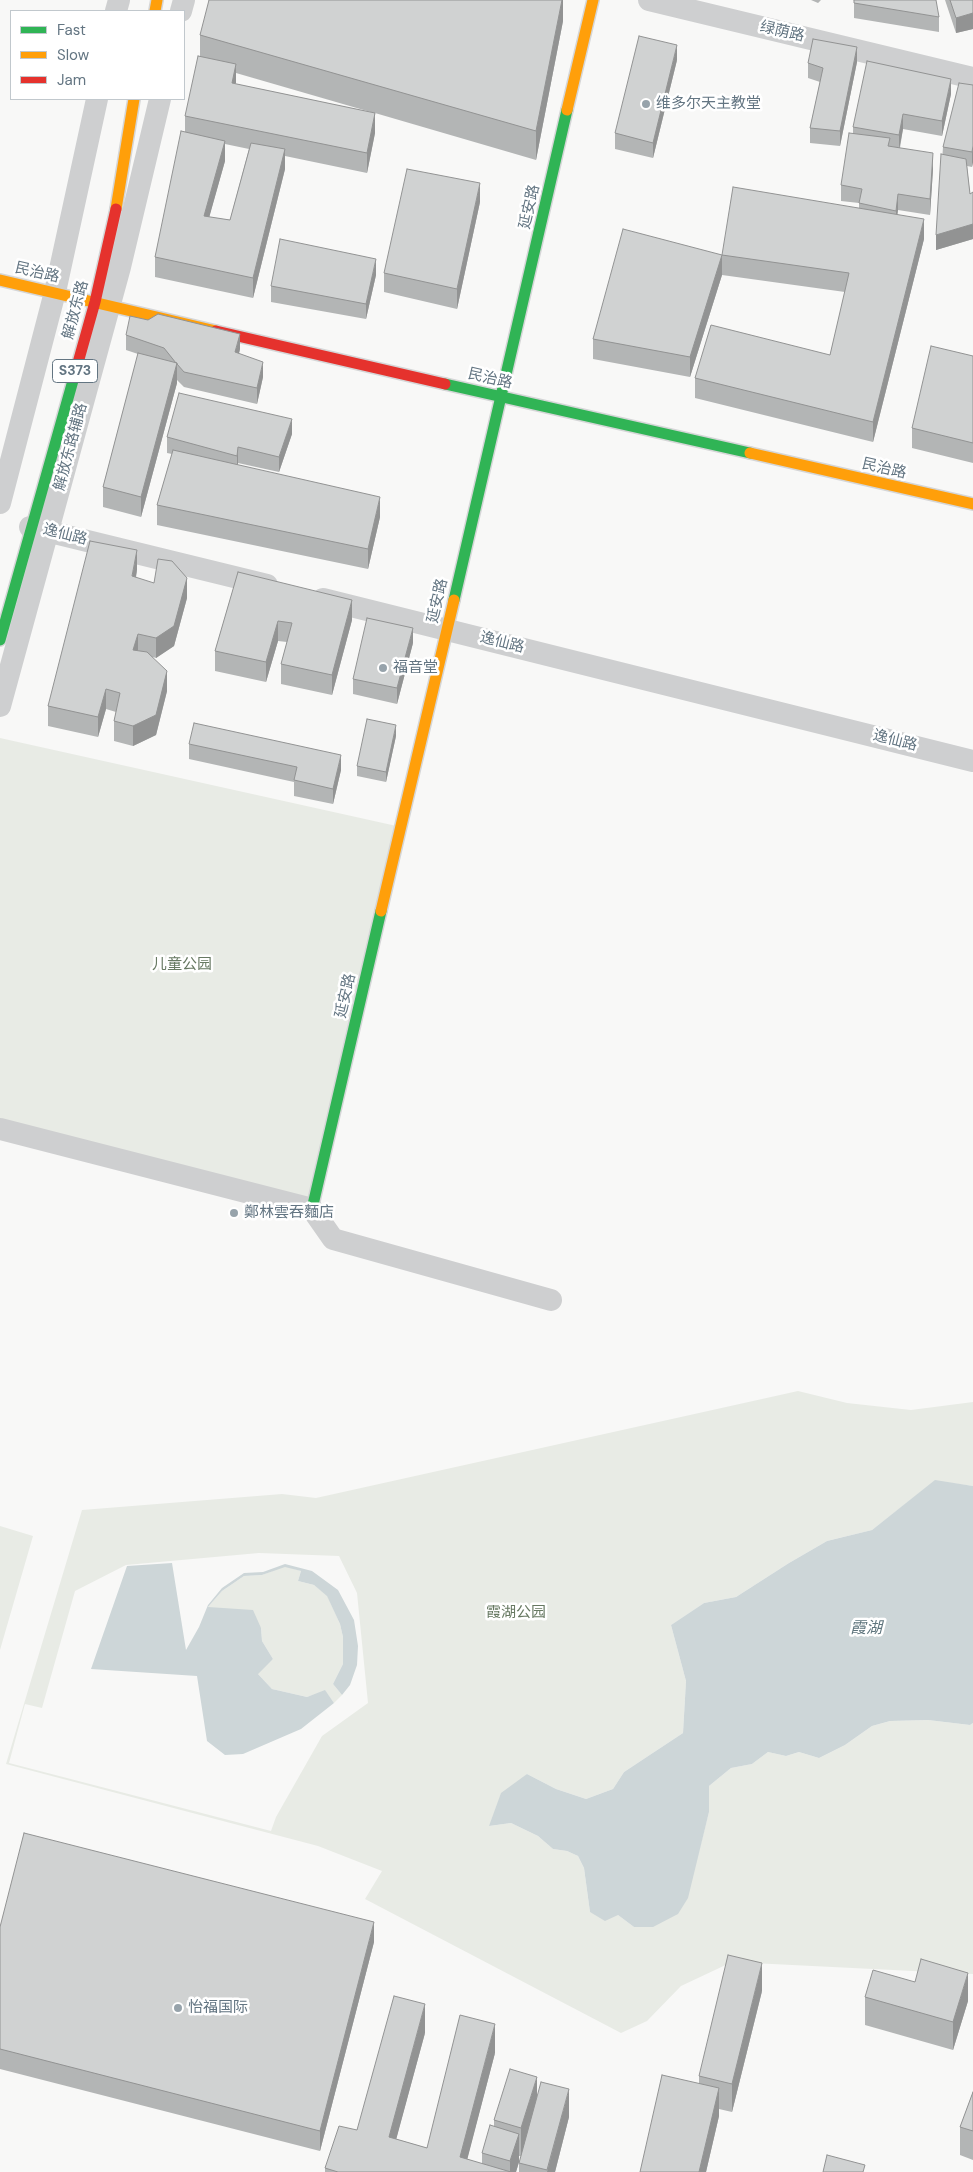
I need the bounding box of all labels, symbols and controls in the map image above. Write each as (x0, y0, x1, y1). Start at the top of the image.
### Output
legend (10, 10, 185, 100)
street label: 绿荫路 (758, 18, 806, 46)
text: Fast (57, 20, 86, 40)
text: Slow (57, 45, 89, 65)
text: Jam (57, 70, 86, 90)
place label: 维多尔天主教堂 (656, 95, 761, 113)
marker: 维多尔天主教堂 (640, 98, 652, 110)
street label: 延安路 (516, 183, 544, 231)
street label: 民治路 (13, 259, 61, 287)
street label: 解放东路 (60, 279, 92, 341)
road number: S373 (52, 360, 98, 382)
street label: 民治路 (466, 365, 514, 393)
street label: 解放东路辅路 (51, 401, 91, 493)
street label: 民治路 (860, 455, 908, 483)
street label: 逸仙路 (41, 521, 89, 549)
street label: 延安路 (424, 577, 452, 625)
street label: 逸仙路 (478, 629, 526, 657)
place label: 福音堂 (393, 659, 438, 677)
marker: 福音堂 (377, 662, 389, 674)
street label: 逸仙路 (871, 727, 919, 755)
park label: 儿童公园 (152, 956, 212, 974)
street label: 延安路 (332, 972, 360, 1020)
place label: 鄭林雲吞麵店 (244, 1204, 334, 1222)
marker: 鄭林雲吞麵店 (228, 1207, 240, 1219)
park label: 霞湖公园 (486, 1604, 546, 1622)
water label: 霞湖 (850, 1619, 882, 1639)
place label: 怡福国际 (188, 1999, 248, 2017)
marker: 怡福国际 (172, 2002, 184, 2014)

